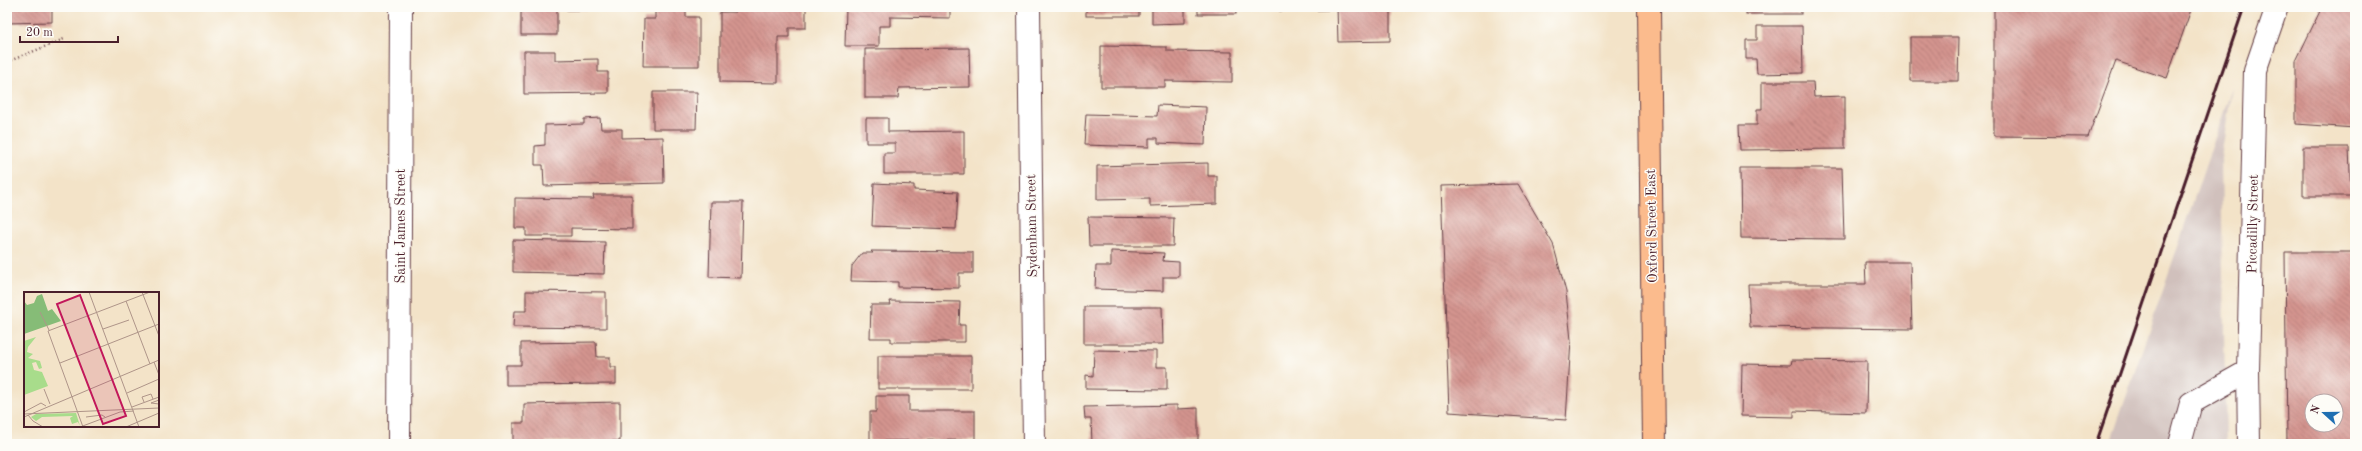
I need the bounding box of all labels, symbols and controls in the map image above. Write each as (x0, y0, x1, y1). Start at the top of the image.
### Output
scale bar (20, 18, 118, 44)
text: 20 m (26, 27, 53, 39)
street label: Saint James Street (394, 168, 408, 283)
street label: Oxford Street East (1644, 169, 1660, 283)
street label: Sydenham Street (1024, 174, 1040, 278)
street label: Piccadilly Street (2245, 174, 2261, 274)
inset map (24, 292, 159, 427)
north arrow (2304, 393, 2344, 433)
text: N (2309, 404, 2323, 416)

